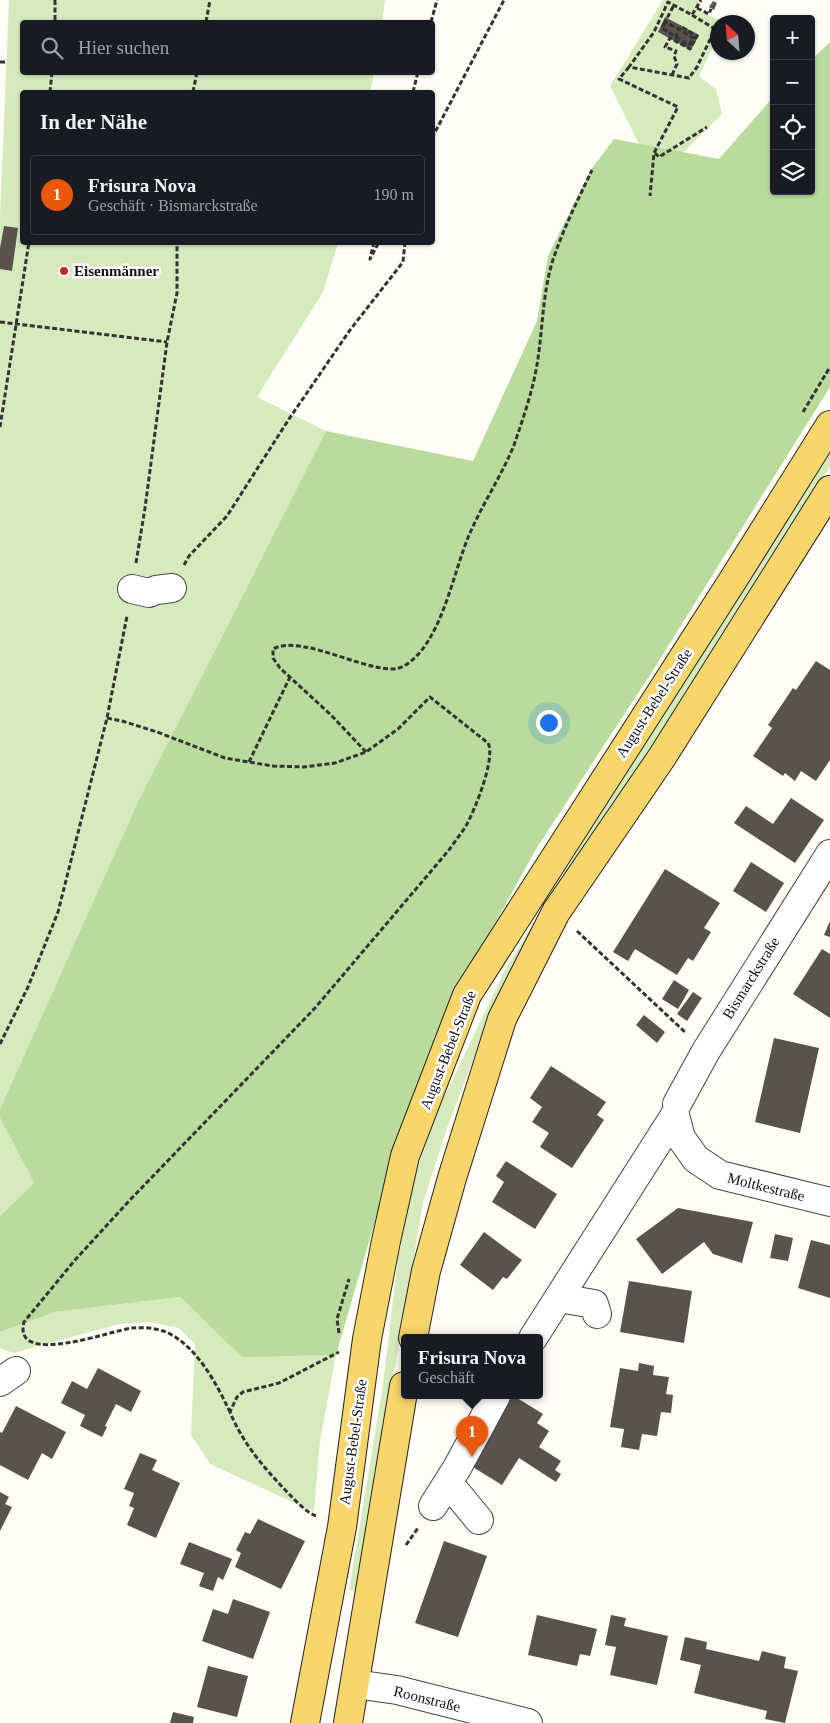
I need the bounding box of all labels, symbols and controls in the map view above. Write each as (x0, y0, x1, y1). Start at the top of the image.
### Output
north arrow (710, 15, 755, 60)
map controls (770, 15, 815, 195)
button: + (770, 15, 815, 60)
search box (20, 20, 435, 75)
icon: search (38, 34, 66, 62)
text: Hier suchen (78, 37, 169, 58)
button: − (770, 60, 815, 105)
button: locate (770, 105, 815, 150)
text: In der Nähe (40, 110, 147, 134)
button: layers (770, 150, 815, 195)
text: Frisura Nova (88, 175, 196, 196)
text: 1 (53, 186, 61, 203)
text: 190 m (374, 186, 414, 203)
text: Geschäft · Bismarckstraße (88, 197, 258, 214)
place label: Eisenmänner (74, 263, 159, 279)
marker: Eisenmänner (58, 265, 70, 277)
street label: August-Bebel-Straße (613, 645, 695, 760)
your location (536, 710, 562, 736)
street label: Bismarckstraße (719, 934, 783, 1022)
street label: August-Bebel-Straße (417, 988, 479, 1112)
street label: Moltkestraße (726, 1170, 807, 1204)
popup (401, 1334, 543, 1399)
text: Frisura Nova (418, 1347, 526, 1368)
text: Geschäft (418, 1369, 475, 1386)
street label: August-Bebel-Straße (336, 1378, 370, 1506)
pin: 1 (456, 1416, 488, 1457)
street label: Roonstraße (392, 1683, 462, 1715)

